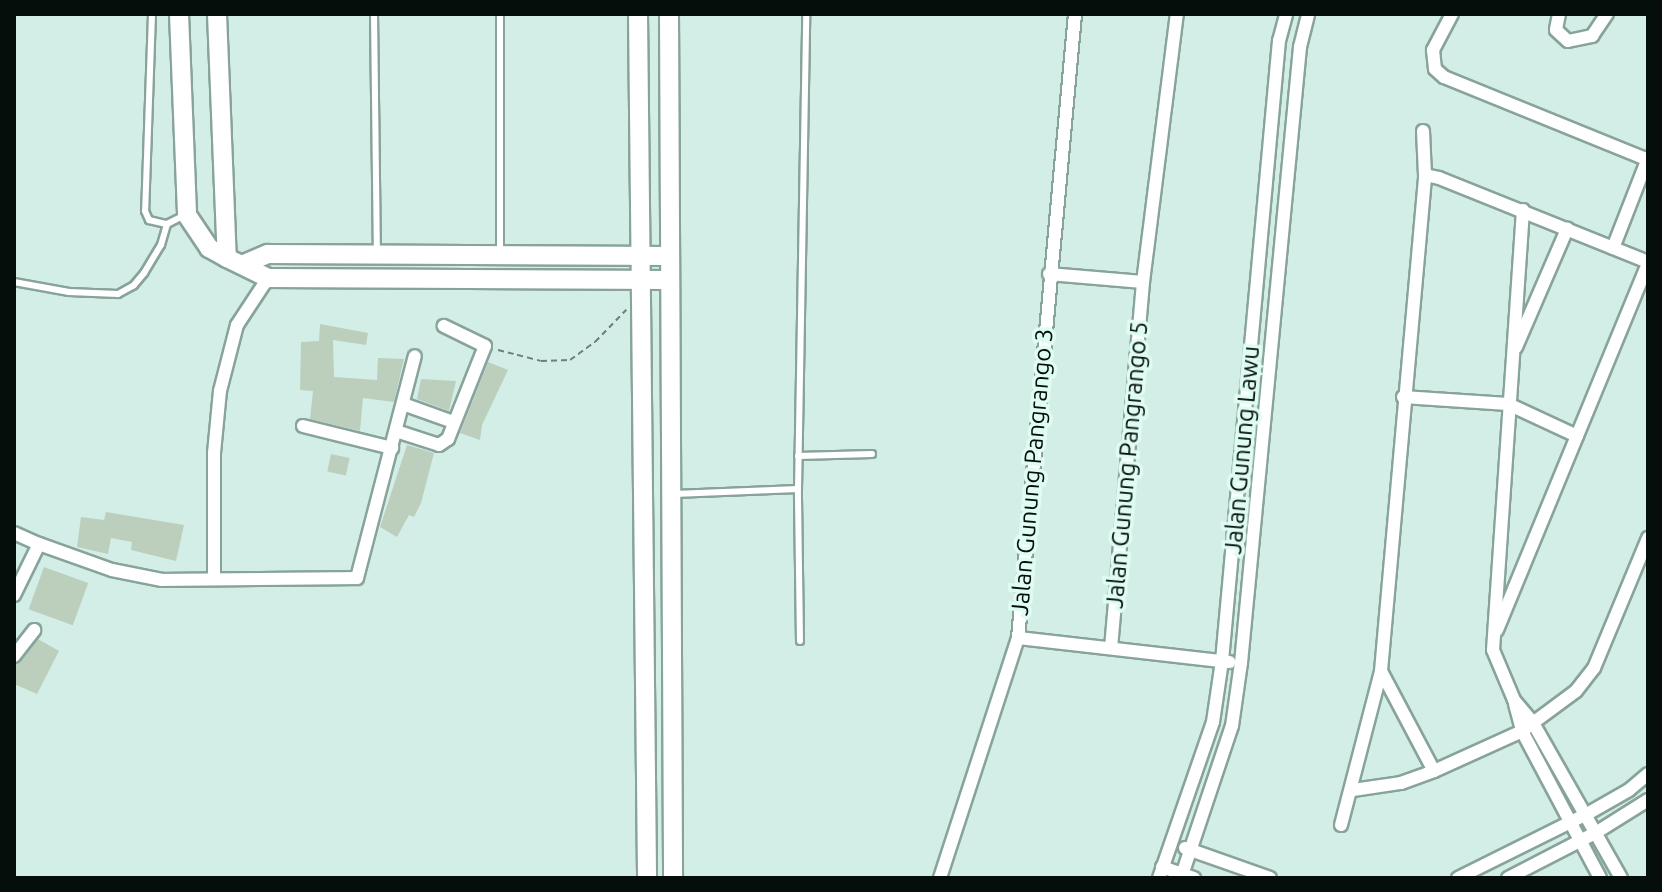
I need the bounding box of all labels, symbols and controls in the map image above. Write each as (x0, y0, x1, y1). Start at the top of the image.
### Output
street label: Jalan Gunung Pangrango 5 (1100, 320, 1154, 610)
street label: Jalan Gunung Pangrango 3 (1005, 327, 1059, 617)
street label: Jalan Gunung Lawu (1219, 345, 1265, 555)

